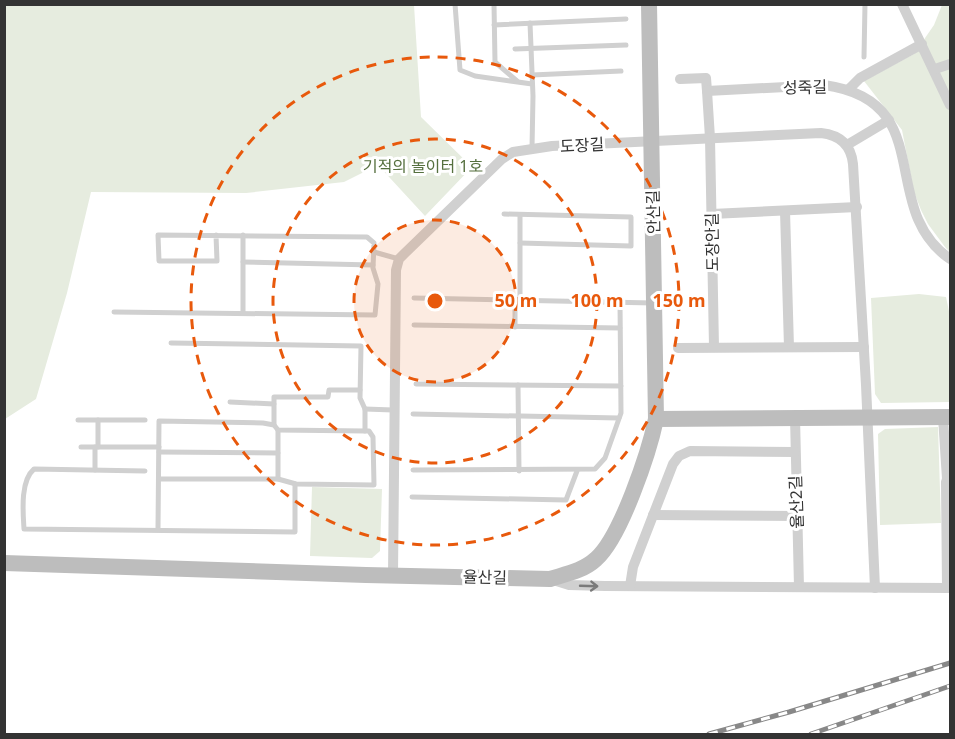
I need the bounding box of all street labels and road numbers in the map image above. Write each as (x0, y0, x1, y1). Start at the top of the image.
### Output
street label: 성죽길 (783, 76, 827, 98)
street label: 도장길 (559, 133, 605, 157)
street label: 안산길 (642, 190, 664, 234)
street label: 도장안길 (700, 212, 724, 272)
street label: 율산2길 (784, 475, 808, 529)
street label: 율산길 (463, 566, 507, 588)

